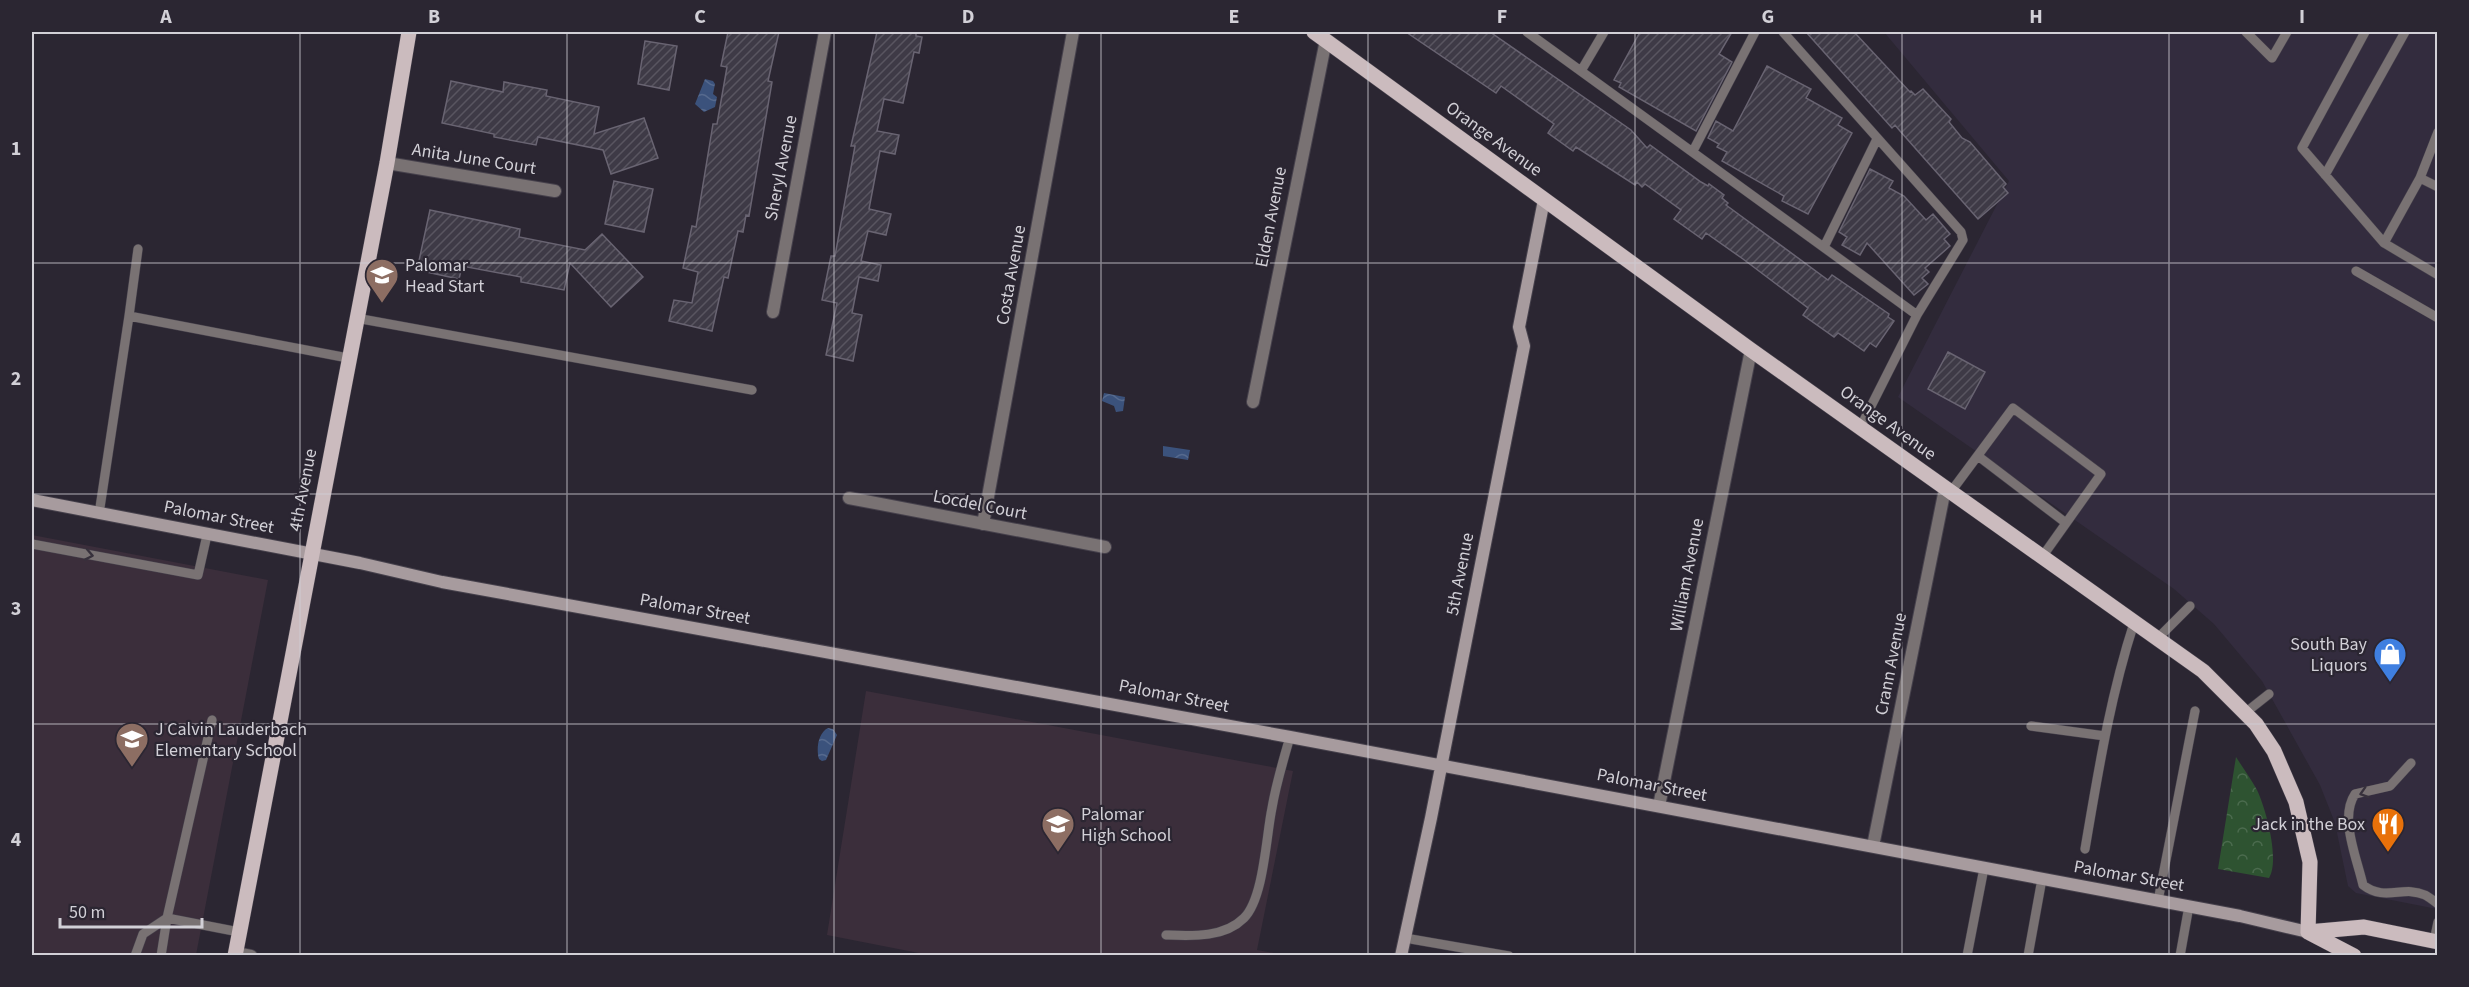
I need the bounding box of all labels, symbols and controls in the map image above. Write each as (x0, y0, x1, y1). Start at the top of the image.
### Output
text: A (159, 3, 172, 31)
text: B (428, 3, 440, 31)
text: C (694, 3, 706, 31)
text: D (962, 3, 974, 31)
text: E (1229, 3, 1239, 31)
text: F (1497, 3, 1507, 31)
text: G (1762, 3, 1774, 31)
text: H (2029, 3, 2043, 31)
text: I (2299, 3, 2305, 31)
street label: Orange Avenue (1441, 96, 1547, 183)
street label: Sheryl Avenue (759, 113, 804, 223)
text: 1 (11, 135, 21, 163)
street label: Anita June Court (410, 137, 538, 181)
street label: Elden Avenue (1249, 165, 1293, 269)
street label: Costa Avenue (990, 223, 1032, 327)
place label: Palomar Head Start (405, 253, 484, 299)
school or university icon: Palomar Head Start (364, 257, 400, 304)
text: 2 (11, 365, 21, 393)
street label: Orange Avenue (1835, 380, 1941, 467)
street label: 4th Avenue (283, 446, 323, 534)
street label: Locdel Court (931, 484, 1029, 526)
street label: Palomar Street (162, 494, 276, 540)
street label: William Avenue (1664, 516, 1710, 634)
street label: 5th Avenue (1440, 530, 1480, 618)
one-way arrow (84, 548, 94, 561)
street label: Palomar Street (638, 587, 752, 631)
text: 3 (11, 595, 21, 623)
street label: Crann Avenue (1869, 611, 1913, 717)
place label: South Bay Liquors (2290, 632, 2368, 678)
shop icon: South Bay Liquors (2372, 636, 2408, 683)
street label: Palomar Street (1117, 673, 1231, 719)
place label: J Calvin Lauderbach Elementary School (155, 717, 307, 763)
school or university icon: J Calvin Lauderbach Elementary School (114, 721, 150, 768)
street label: Palomar Street (1595, 762, 1709, 808)
one-way arrow (2359, 786, 2370, 798)
place label: Palomar High School (1081, 802, 1171, 848)
school or university icon: Palomar High School (1040, 806, 1076, 853)
restaurant icon: Jack in the Box (2370, 806, 2406, 853)
place label: Jack in the Box (2252, 812, 2365, 837)
text: 4 (11, 826, 22, 854)
street label: Palomar Street (2072, 854, 2186, 898)
scale bar (60, 891, 202, 929)
text: 50 m (69, 900, 105, 925)

